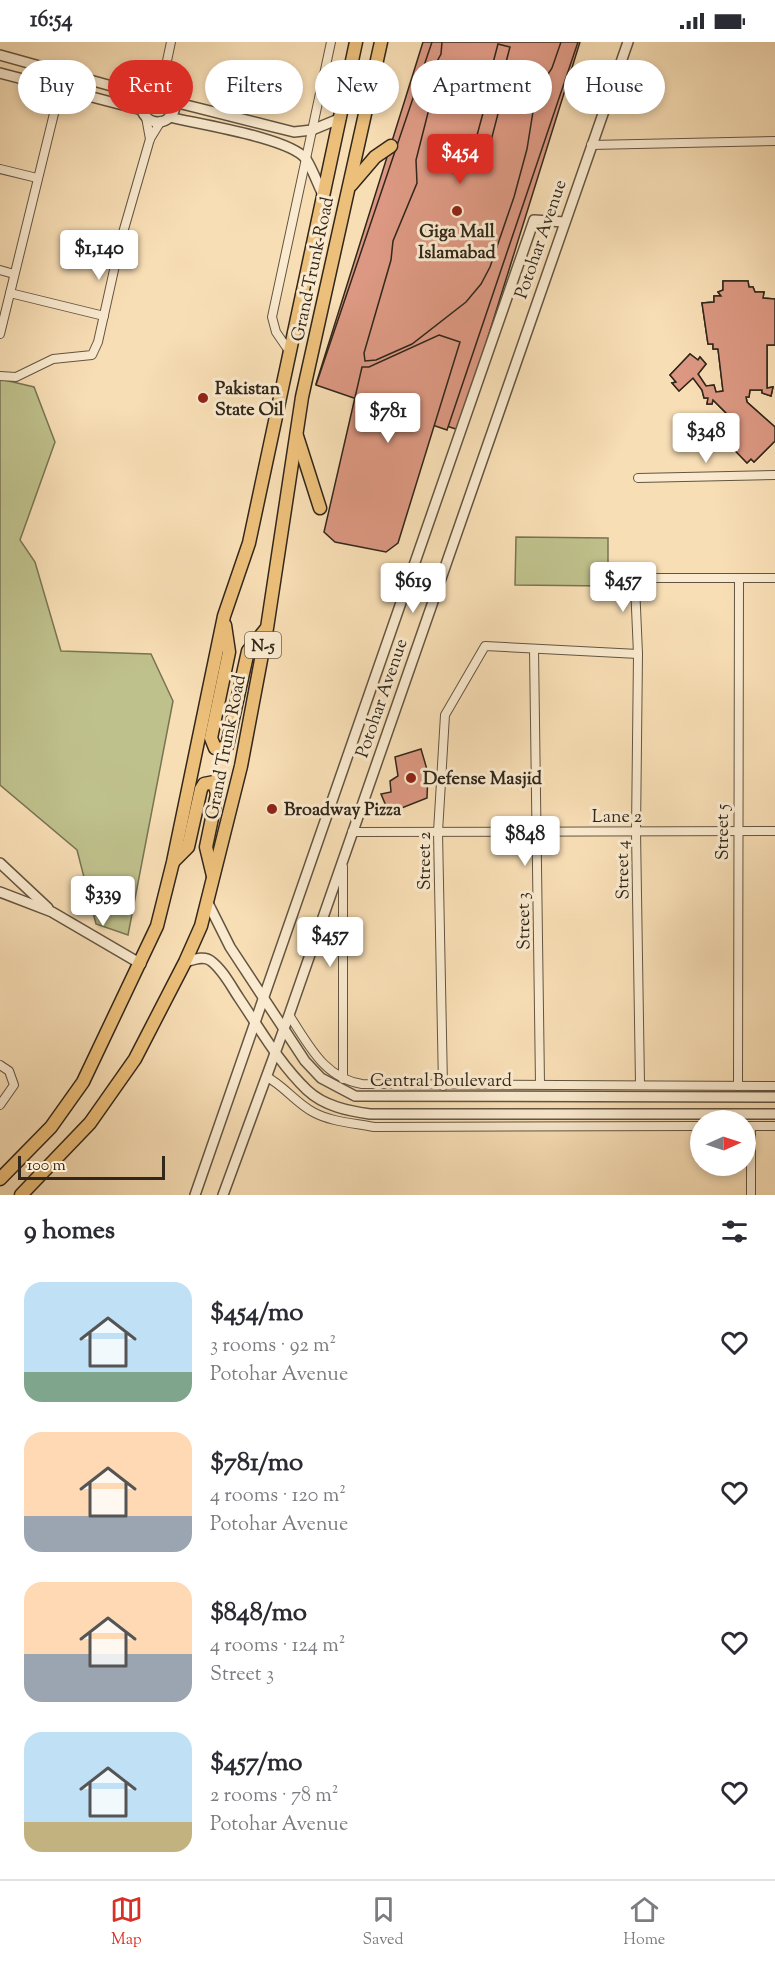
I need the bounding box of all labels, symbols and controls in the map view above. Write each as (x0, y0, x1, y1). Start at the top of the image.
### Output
text: 16:54 (30, 5, 73, 37)
chip: Buy (18, 60, 96, 114)
chip: Rent (108, 60, 193, 114)
chip: Filters (205, 60, 303, 114)
chip: New (315, 60, 399, 114)
chip: Apartment (411, 60, 552, 114)
chip: House (564, 60, 665, 114)
pin: $454 (424, 134, 496, 185)
text: $454 (441, 139, 479, 168)
street label: Potohar Avenue (509, 177, 574, 303)
street label: Grand Trunk Road (286, 195, 342, 344)
marker: Giga Mall Islamabad (450, 204, 464, 218)
place label: Giga Mall Islamabad (418, 220, 497, 267)
pin: $1,140 (50, 230, 148, 281)
text: $1,140 (74, 235, 124, 264)
place label: Pakistan State Oil (215, 377, 285, 424)
marker: Pakistan State Oil (196, 391, 210, 405)
pin: $781 (352, 393, 424, 444)
text: $781 (369, 398, 407, 427)
pin: $348 (670, 413, 742, 464)
text: $348 (687, 418, 725, 447)
pin: $457 (587, 562, 659, 613)
pin: $619 (377, 563, 449, 614)
text: $457 (604, 567, 642, 596)
text: $619 (395, 568, 431, 597)
road number: N-5 (245, 632, 281, 658)
street label: Potohar Avenue (350, 636, 415, 762)
street label: Grand Trunk Road (200, 673, 254, 822)
place label: Defense Masjid (423, 767, 543, 793)
marker: Defense Masjid (404, 771, 418, 785)
place label: Broadway Pizza (284, 798, 402, 824)
marker: Broadway Pizza (265, 802, 279, 816)
street label: Street 5 (711, 804, 737, 860)
street label: Lane 2 (592, 805, 643, 831)
pin: $848 (489, 816, 561, 867)
text: $848 (505, 821, 545, 850)
street label: Street 2 (413, 831, 439, 890)
street label: Street 4 (610, 840, 638, 900)
pin: $339 (67, 876, 139, 927)
text: $339 (85, 881, 121, 910)
street label: Street 3 (511, 892, 539, 950)
pin: $457 (294, 917, 366, 968)
text: $457 (311, 922, 349, 951)
street label: Central Boulevard (370, 1069, 512, 1095)
north arrow (690, 1110, 756, 1176)
map controls (690, 1110, 756, 1176)
scale bar (18, 1153, 165, 1180)
text: 100 m (27, 1155, 66, 1178)
text: 9 homes (24, 1213, 115, 1250)
icon: filters (718, 1215, 751, 1248)
text: $454/mo (210, 1295, 303, 1332)
icon: home (72, 1306, 144, 1378)
icon: heart (718, 1326, 751, 1359)
text: 3 rooms · 92 m² (210, 1332, 336, 1361)
text: Potohar Avenue (210, 1361, 348, 1390)
text: $781/mo (210, 1445, 303, 1482)
icon: home (72, 1456, 144, 1528)
icon: heart (718, 1476, 751, 1509)
text: 4 rooms · 120 m² (210, 1482, 346, 1511)
text: Potohar Avenue (210, 1511, 348, 1540)
text: $848/mo (210, 1595, 307, 1632)
icon: home (72, 1606, 144, 1678)
icon: heart (718, 1626, 751, 1659)
text: 4 rooms · 124 m² (210, 1632, 345, 1661)
text: Street 3 (210, 1661, 274, 1690)
text: $457/mo (210, 1745, 302, 1782)
icon: home (72, 1756, 144, 1828)
icon: heart (718, 1776, 751, 1809)
text: 2 rooms · 78 m² (210, 1782, 339, 1811)
text: Potohar Avenue (210, 1811, 348, 1840)
tab: Map (110, 1893, 143, 1952)
tab: Saved (362, 1893, 404, 1952)
tab: Home (623, 1893, 665, 1952)

